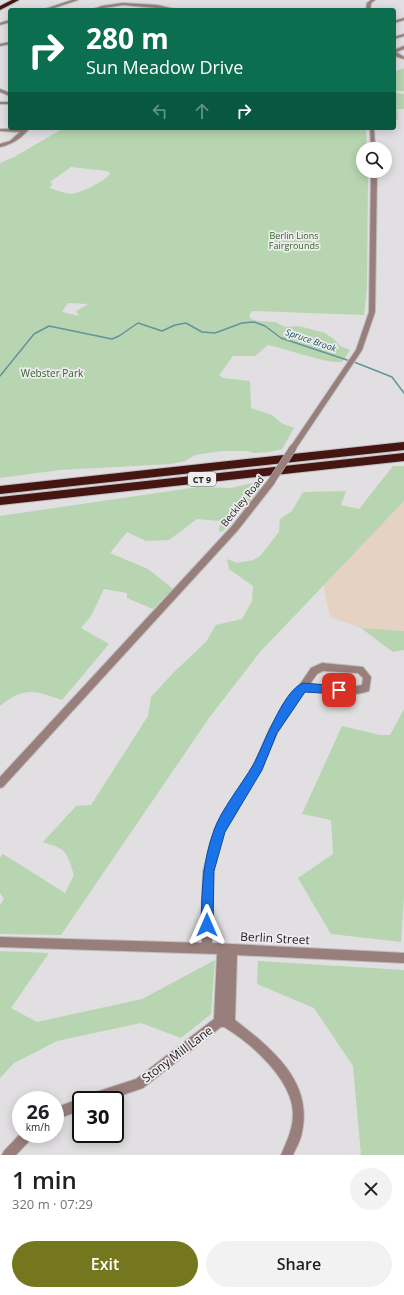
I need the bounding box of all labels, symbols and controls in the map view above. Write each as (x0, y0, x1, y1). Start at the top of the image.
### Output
text: 280 m (86, 19, 169, 57)
icon: right (20, 24, 72, 76)
text: Sun Meadow Drive (86, 55, 243, 79)
icon: left (149, 100, 171, 122)
icon: ahead (191, 100, 213, 122)
icon: right (233, 100, 255, 122)
map controls (356, 142, 392, 178)
button: search (356, 142, 392, 178)
park label: Berlin Lions Fairgrounds (269, 229, 319, 252)
water label: Spruce Brook (284, 325, 339, 355)
park label: Webster Park (21, 366, 84, 380)
road number: CT 9 (188, 472, 216, 486)
street label: Beckley Road (217, 473, 267, 529)
pin (322, 673, 356, 707)
icon: arrive (328, 679, 350, 701)
position arrow (186, 904, 228, 946)
street label: Berlin Street (240, 928, 310, 948)
street label: Stony Mill Lane (138, 1022, 216, 1086)
speed limit sign: 30 (72, 1091, 124, 1143)
text: 26 (27, 1098, 49, 1125)
text: km/h (26, 1120, 50, 1134)
text: 1 min (12, 1163, 77, 1196)
button: close (350, 1168, 392, 1210)
text: 320 m · 07:29 (12, 1195, 93, 1213)
button: Exit (12, 1241, 198, 1287)
button: Share (206, 1241, 392, 1287)

